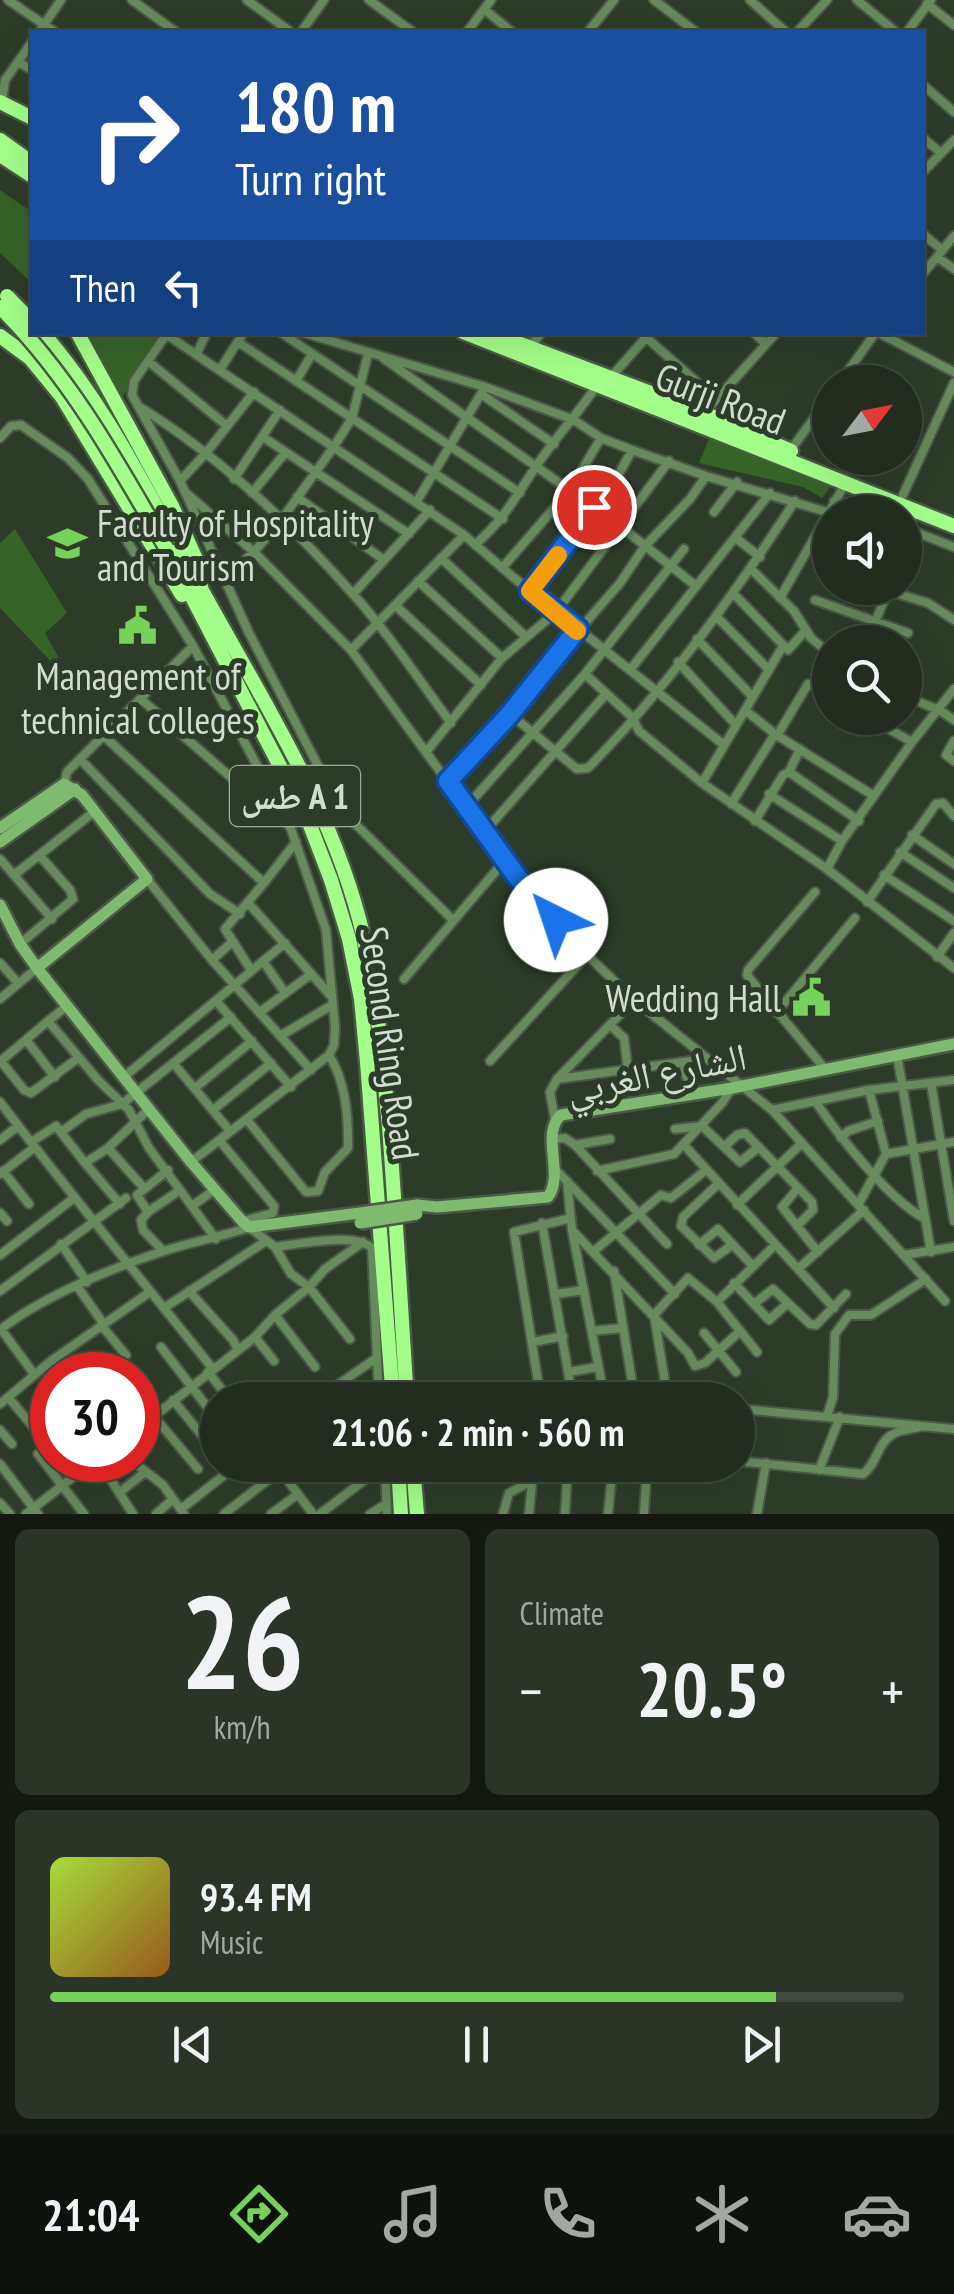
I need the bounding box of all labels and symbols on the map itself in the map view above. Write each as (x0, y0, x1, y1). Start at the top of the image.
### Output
street label: Gurji Road (649, 351, 793, 445)
north arrow (812, 365, 922, 475)
pin (552, 465, 637, 550)
place label: Faculty of Hospitality and Tourism (97, 498, 374, 591)
school or university icon: Faculty of Hospitality and Tourism (46, 523, 88, 565)
public building icon: Management of technical colleges (117, 605, 159, 647)
place label: Management of technical colleges (21, 651, 255, 744)
road number: طس A 1 (230, 766, 360, 826)
position arrow (504, 868, 608, 972)
street label: Second Ring Road (350, 923, 432, 1163)
place label: Wedding Hall (606, 973, 781, 1022)
public building icon: Wedding Hall (790, 976, 832, 1018)
street label: الشارع الغربي (562, 1031, 751, 1120)
speed limit sign: 30 (30, 1352, 160, 1482)

